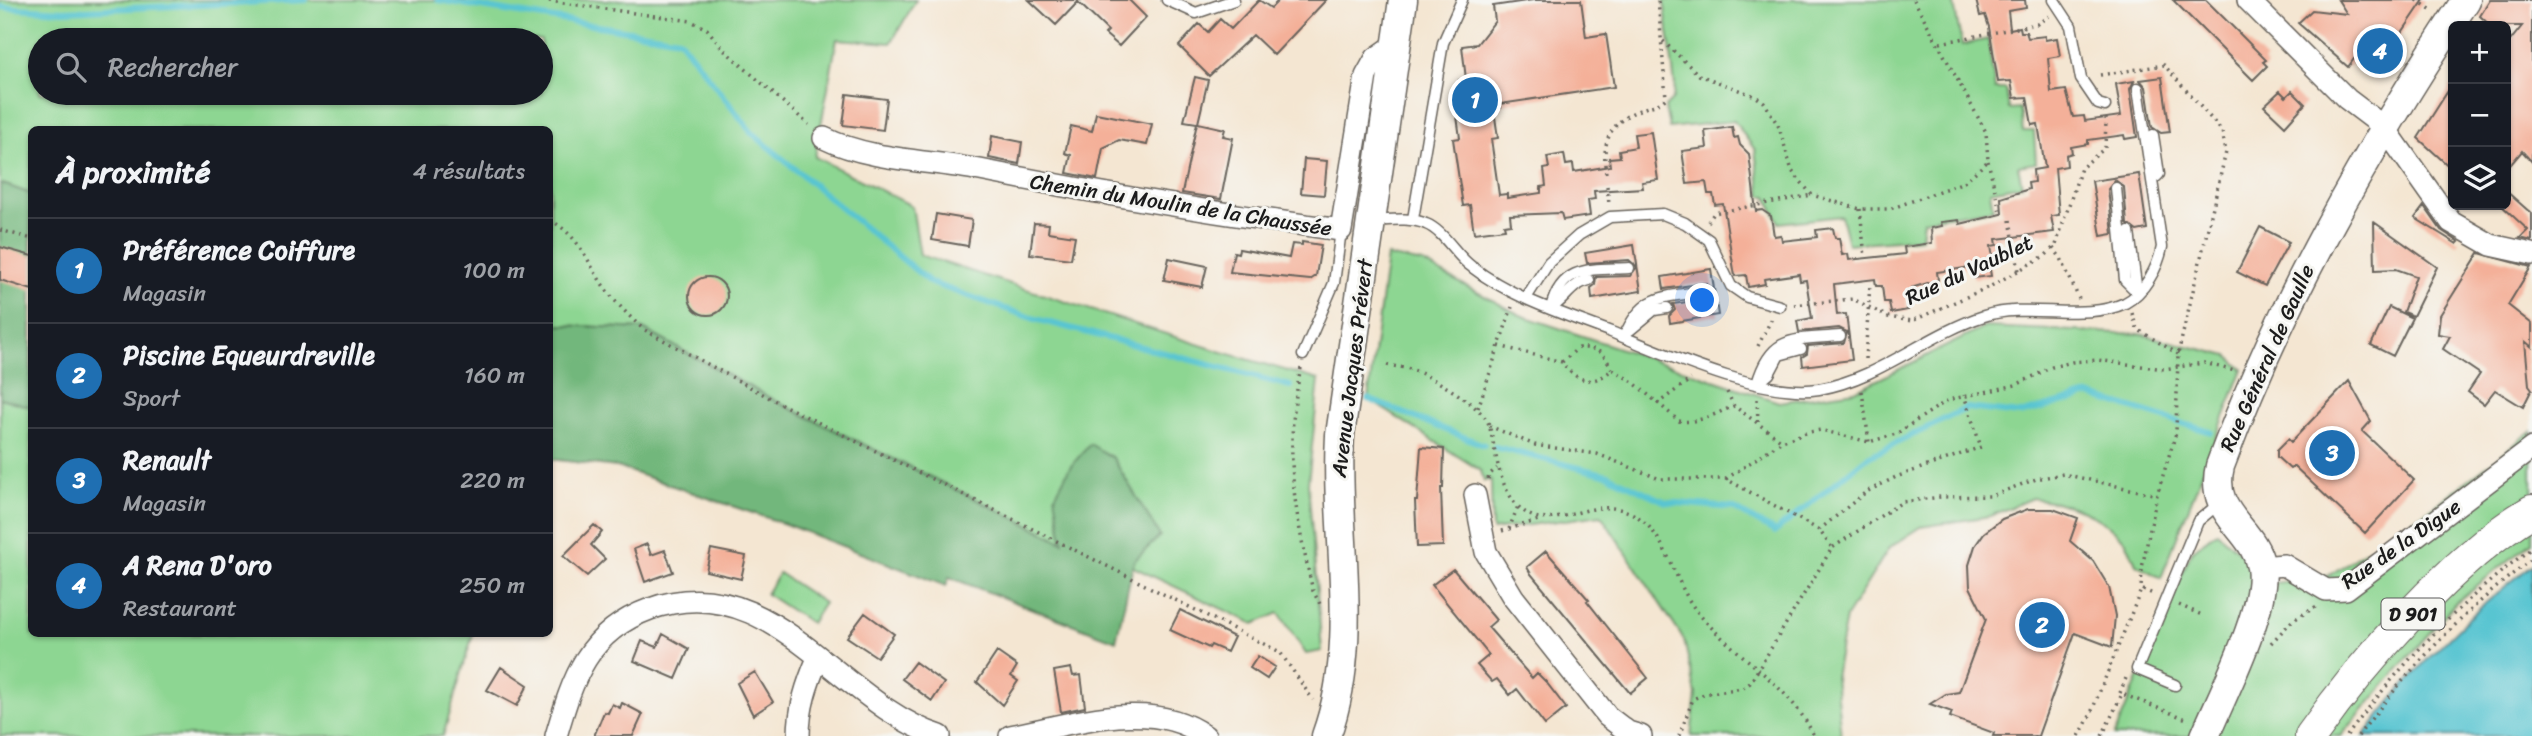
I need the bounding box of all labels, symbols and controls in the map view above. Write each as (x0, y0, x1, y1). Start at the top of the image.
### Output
map controls (2448, 21, 2511, 210)
button: + (2448, 21, 2511, 84)
pin: 4 (2357, 25, 2403, 77)
search box (28, 28, 553, 105)
text: Rechercher (108, 44, 238, 90)
icon: search (52, 48, 90, 86)
pin: 1 (1452, 74, 1498, 126)
button: − (2448, 84, 2511, 147)
text: À proximité (56, 145, 210, 199)
button: layers (2448, 147, 2511, 210)
text: 4 résultats (413, 151, 525, 192)
street label: Chemin du Moulin de la Chaussée (1027, 162, 1335, 248)
street label: Rue du Vaublet (1899, 224, 2039, 316)
text: Préférence Coiffure (123, 227, 355, 273)
text: 1 (74, 250, 84, 291)
text: 100 m (462, 250, 525, 291)
street label: Avenue Jacques Prévert (1320, 255, 1384, 480)
street label: Rue Général de Gaulle (2209, 258, 2325, 458)
text: Magasin (123, 273, 206, 314)
your location (1685, 283, 1719, 317)
text: Piscine Equeurdreville (123, 332, 375, 378)
text: 2 (72, 355, 86, 396)
text: 160 m (464, 355, 525, 396)
text: Sport (123, 378, 180, 419)
pin: 3 (2309, 427, 2355, 479)
text: Renault (123, 437, 211, 483)
text: 3 (73, 460, 85, 501)
text: 220 m (460, 460, 525, 501)
text: Magasin (123, 483, 206, 524)
street label: Rue de la Digue (2333, 488, 2469, 600)
text: A Rena D'oro (123, 542, 272, 588)
text: 4 (72, 565, 86, 606)
text: 250 m (459, 565, 525, 606)
text: Restaurant (123, 588, 237, 629)
road number: D 901 (2382, 598, 2444, 629)
pin: 2 (2019, 599, 2065, 651)

